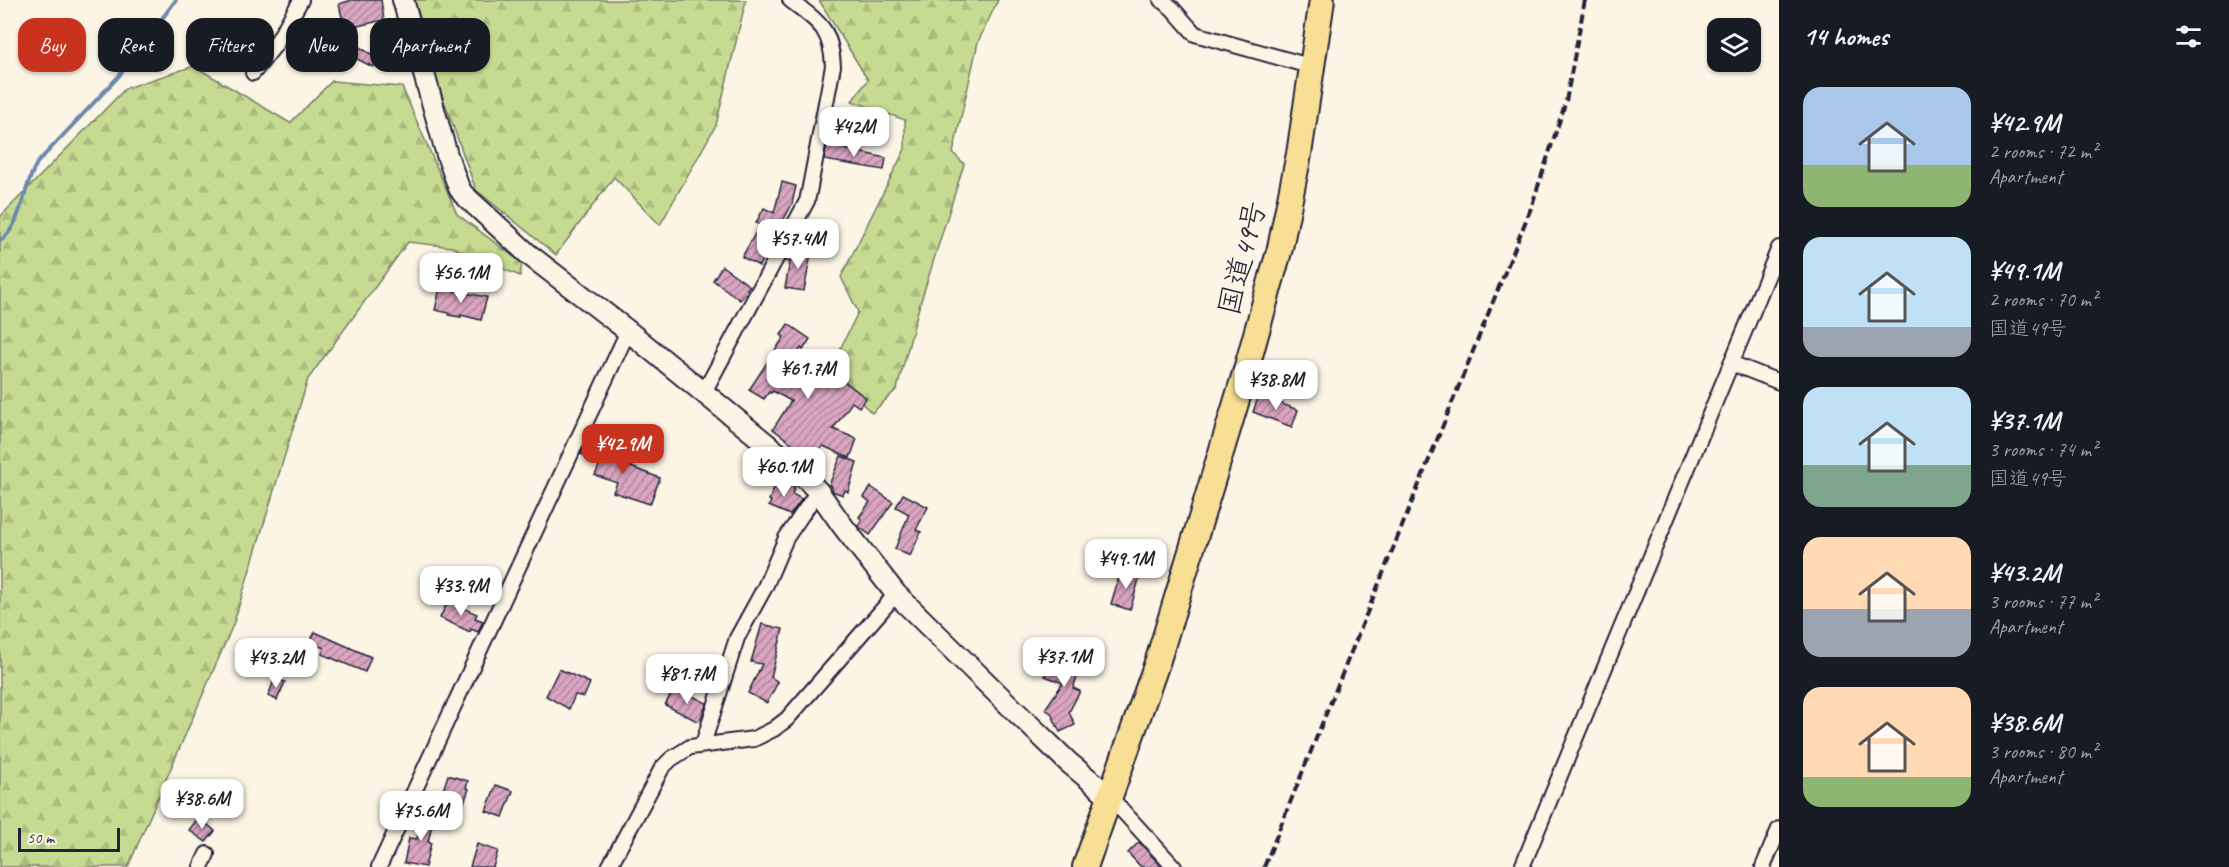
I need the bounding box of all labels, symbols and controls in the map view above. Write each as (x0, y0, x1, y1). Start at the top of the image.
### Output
chip: Buy (18, 18, 86, 72)
chip: Rent (98, 18, 174, 72)
chip: Filters (186, 18, 274, 72)
chip: New (286, 18, 358, 72)
chip: Apartment (370, 18, 490, 72)
map controls (1707, 18, 1761, 72)
button: layers (1707, 18, 1761, 72)
text: 14 homes (1803, 20, 1888, 53)
icon: filters (2172, 20, 2205, 53)
text: ¥42.9M (1989, 106, 2060, 139)
pin: ¥42M (818, 107, 890, 158)
icon: home (1851, 111, 1923, 183)
text: ¥42M (833, 114, 875, 139)
text: 2 rooms · 72 m² (1989, 139, 2097, 164)
text: Apartment (1989, 164, 2062, 189)
street label: 国道49号 (1209, 197, 1275, 319)
pin: ¥57.4M (749, 219, 847, 270)
text: ¥57.4M (771, 226, 825, 251)
pin: ¥56.1M (412, 253, 510, 304)
text: ¥49.1M (1989, 254, 2060, 287)
text: ¥56.1M (434, 260, 488, 285)
icon: home (1851, 261, 1923, 333)
text: 2 rooms · 70 m² (1989, 287, 2097, 312)
text: 国道49号 (1989, 316, 2067, 341)
pin: ¥61.7M (759, 349, 857, 400)
text: ¥61.7M (781, 356, 835, 381)
pin: ¥38.8M (1227, 360, 1325, 411)
text: ¥38.8M (1249, 367, 1303, 392)
text: ¥37.1M (1989, 404, 2060, 437)
icon: home (1851, 411, 1923, 483)
pin: ¥42.9M (574, 424, 672, 475)
text: ¥42.9M (596, 431, 650, 456)
text: 3 rooms · 74 m² (1989, 437, 2097, 462)
pin: ¥60.1M (735, 447, 833, 498)
text: ¥60.1M (757, 454, 811, 479)
text: 国道49号 (1989, 466, 2067, 491)
pin: ¥49.1M (1077, 539, 1175, 590)
text: ¥49.1M (1099, 546, 1153, 571)
text: ¥43.2M (1989, 556, 2060, 589)
icon: home (1851, 561, 1923, 633)
pin: ¥33.9M (412, 566, 510, 617)
text: ¥33.9M (434, 573, 488, 598)
text: 3 rooms · 77 m² (1989, 589, 2097, 614)
text: Apartment (1989, 614, 2062, 639)
pin: ¥37.1M (1015, 637, 1113, 688)
pin: ¥43.2M (227, 638, 325, 689)
text: ¥37.1M (1037, 644, 1091, 669)
text: ¥43.2M (249, 645, 303, 670)
pin: ¥81.7M (638, 654, 736, 705)
text: ¥81.7M (660, 661, 714, 686)
text: ¥38.6M (1989, 706, 2060, 739)
icon: home (1851, 711, 1923, 783)
text: 3 rooms · 80 m² (1989, 739, 2097, 764)
text: Apartment (1989, 764, 2062, 789)
pin: ¥38.6M (153, 779, 251, 830)
text: ¥38.6M (175, 786, 229, 811)
pin: ¥75.6M (372, 791, 470, 842)
text: ¥75.6M (394, 798, 448, 823)
scale bar (18, 825, 120, 852)
text: 50 m (27, 828, 54, 848)

